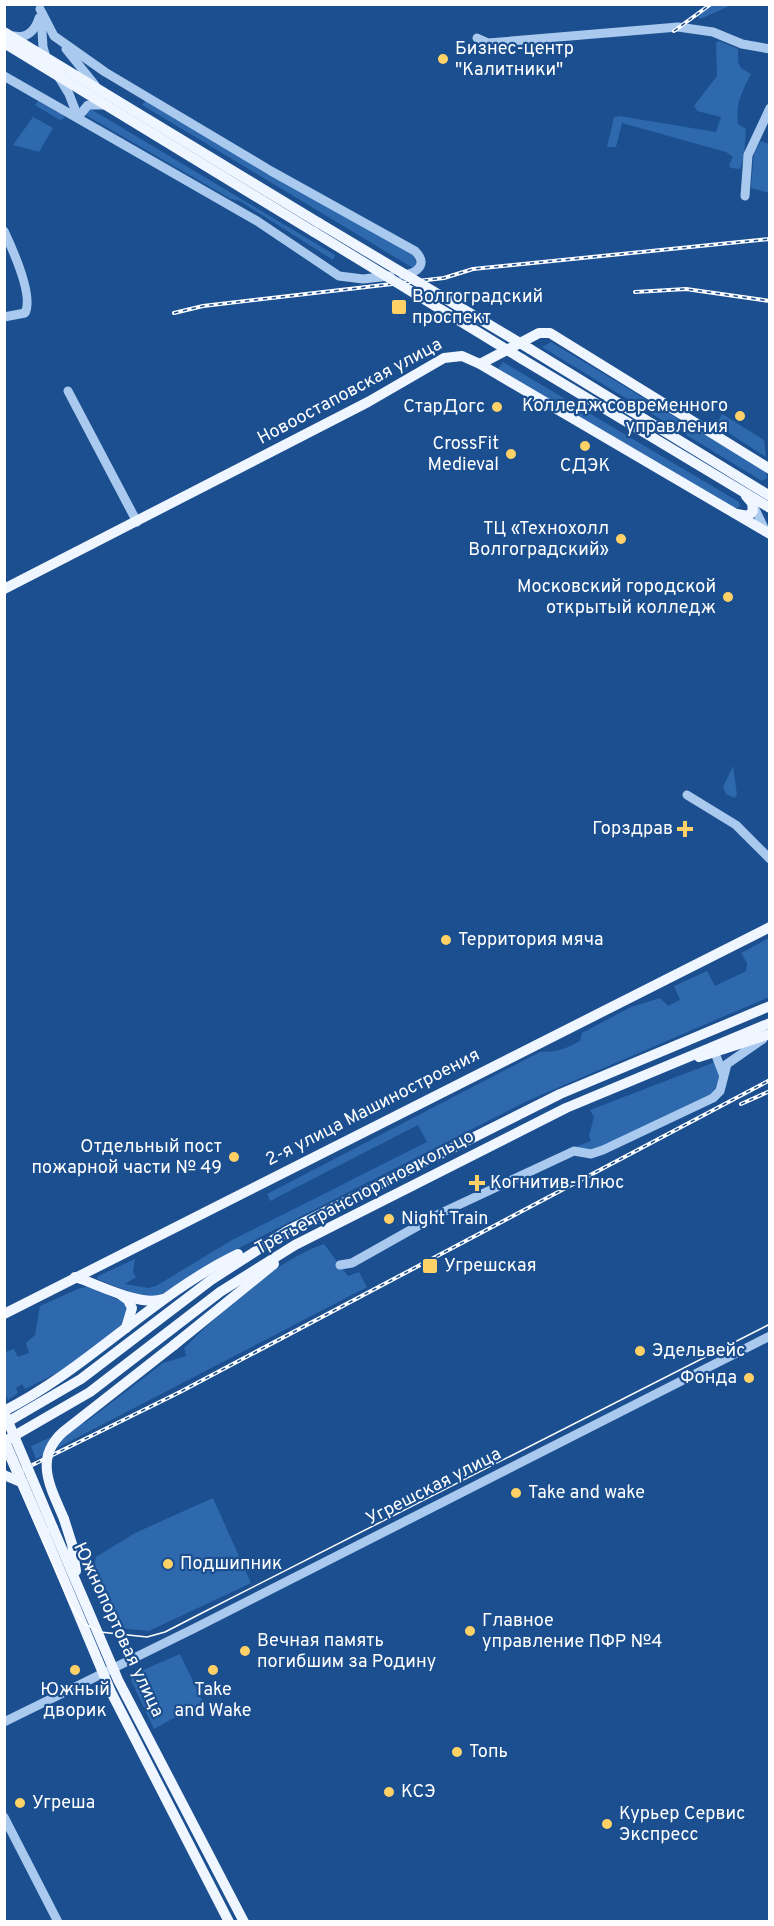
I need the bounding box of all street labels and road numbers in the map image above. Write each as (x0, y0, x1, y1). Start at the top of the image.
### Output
street label: Новоостаповская улица (254, 333, 446, 451)
street label: 2-я улица Машиностроения (262, 1044, 484, 1172)
street label: Третье транспортное кольцо (252, 1125, 478, 1261)
street label: Угрешская улица (363, 1443, 505, 1531)
street label: Южнопортовая улица (67, 1539, 169, 1721)

